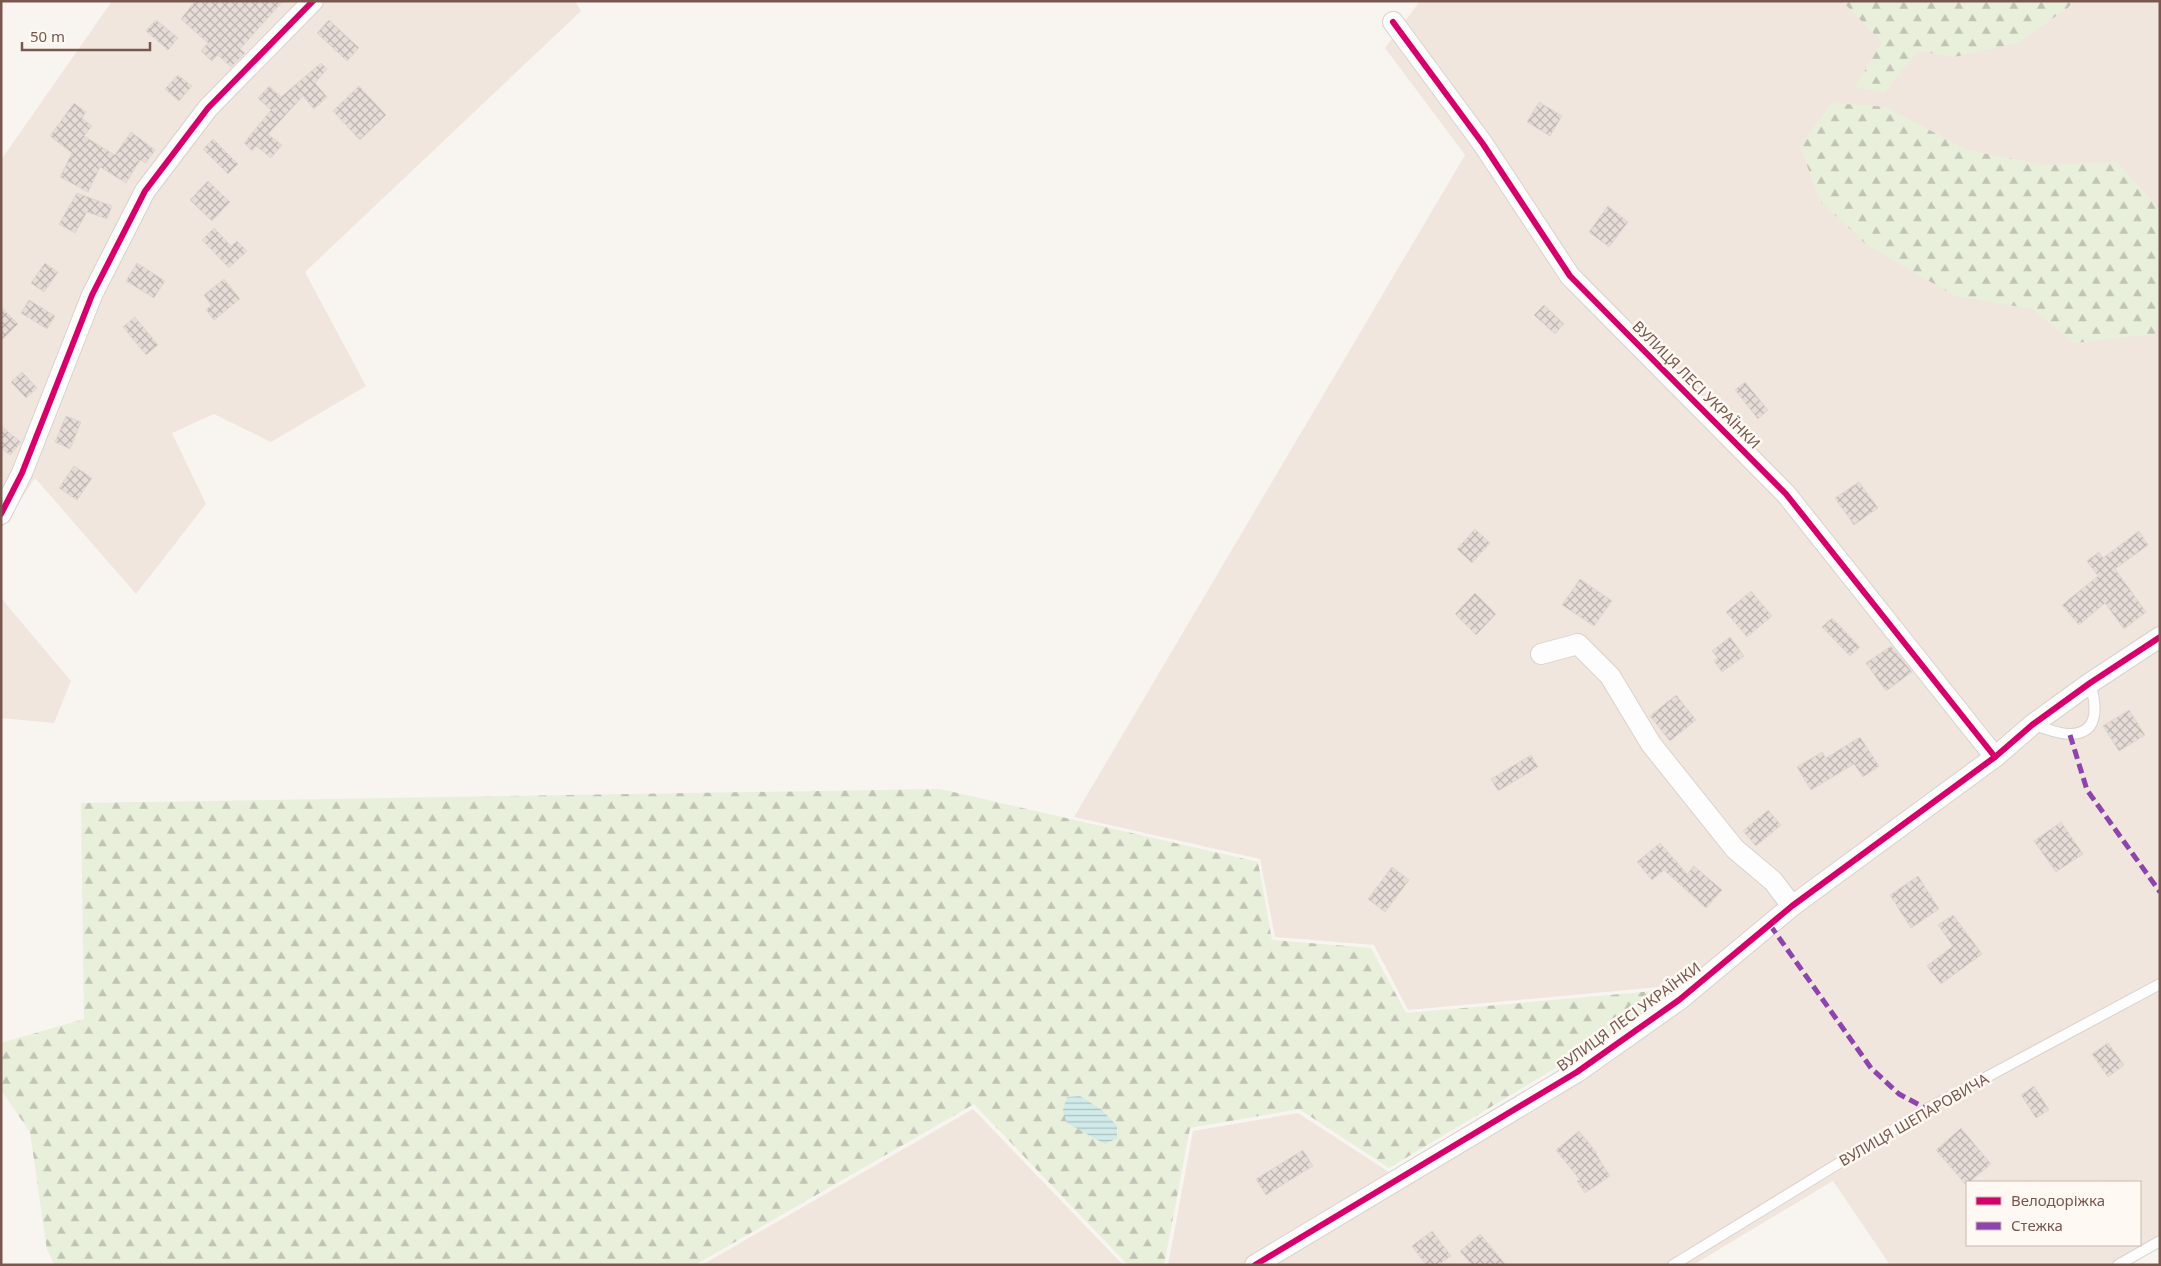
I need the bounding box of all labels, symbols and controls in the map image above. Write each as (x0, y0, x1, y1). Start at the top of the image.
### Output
scale bar (22, 20, 150, 52)
text: 50 m (30, 26, 65, 46)
street label: ВУЛИЦЯ ЛЕСІ УКРАЇНКИ (1628, 316, 1765, 453)
street label: ВУЛИЦЯ ЛЕСІ УКРАЇНКИ (1552, 957, 1704, 1075)
street label: ВУЛИЦЯ ШЕПАРОВИЧА (1835, 1068, 1992, 1170)
legend (1966, 1181, 2141, 1246)
text: Велодоріжка (2011, 1190, 2105, 1210)
text: Стежка (2011, 1215, 2063, 1235)

